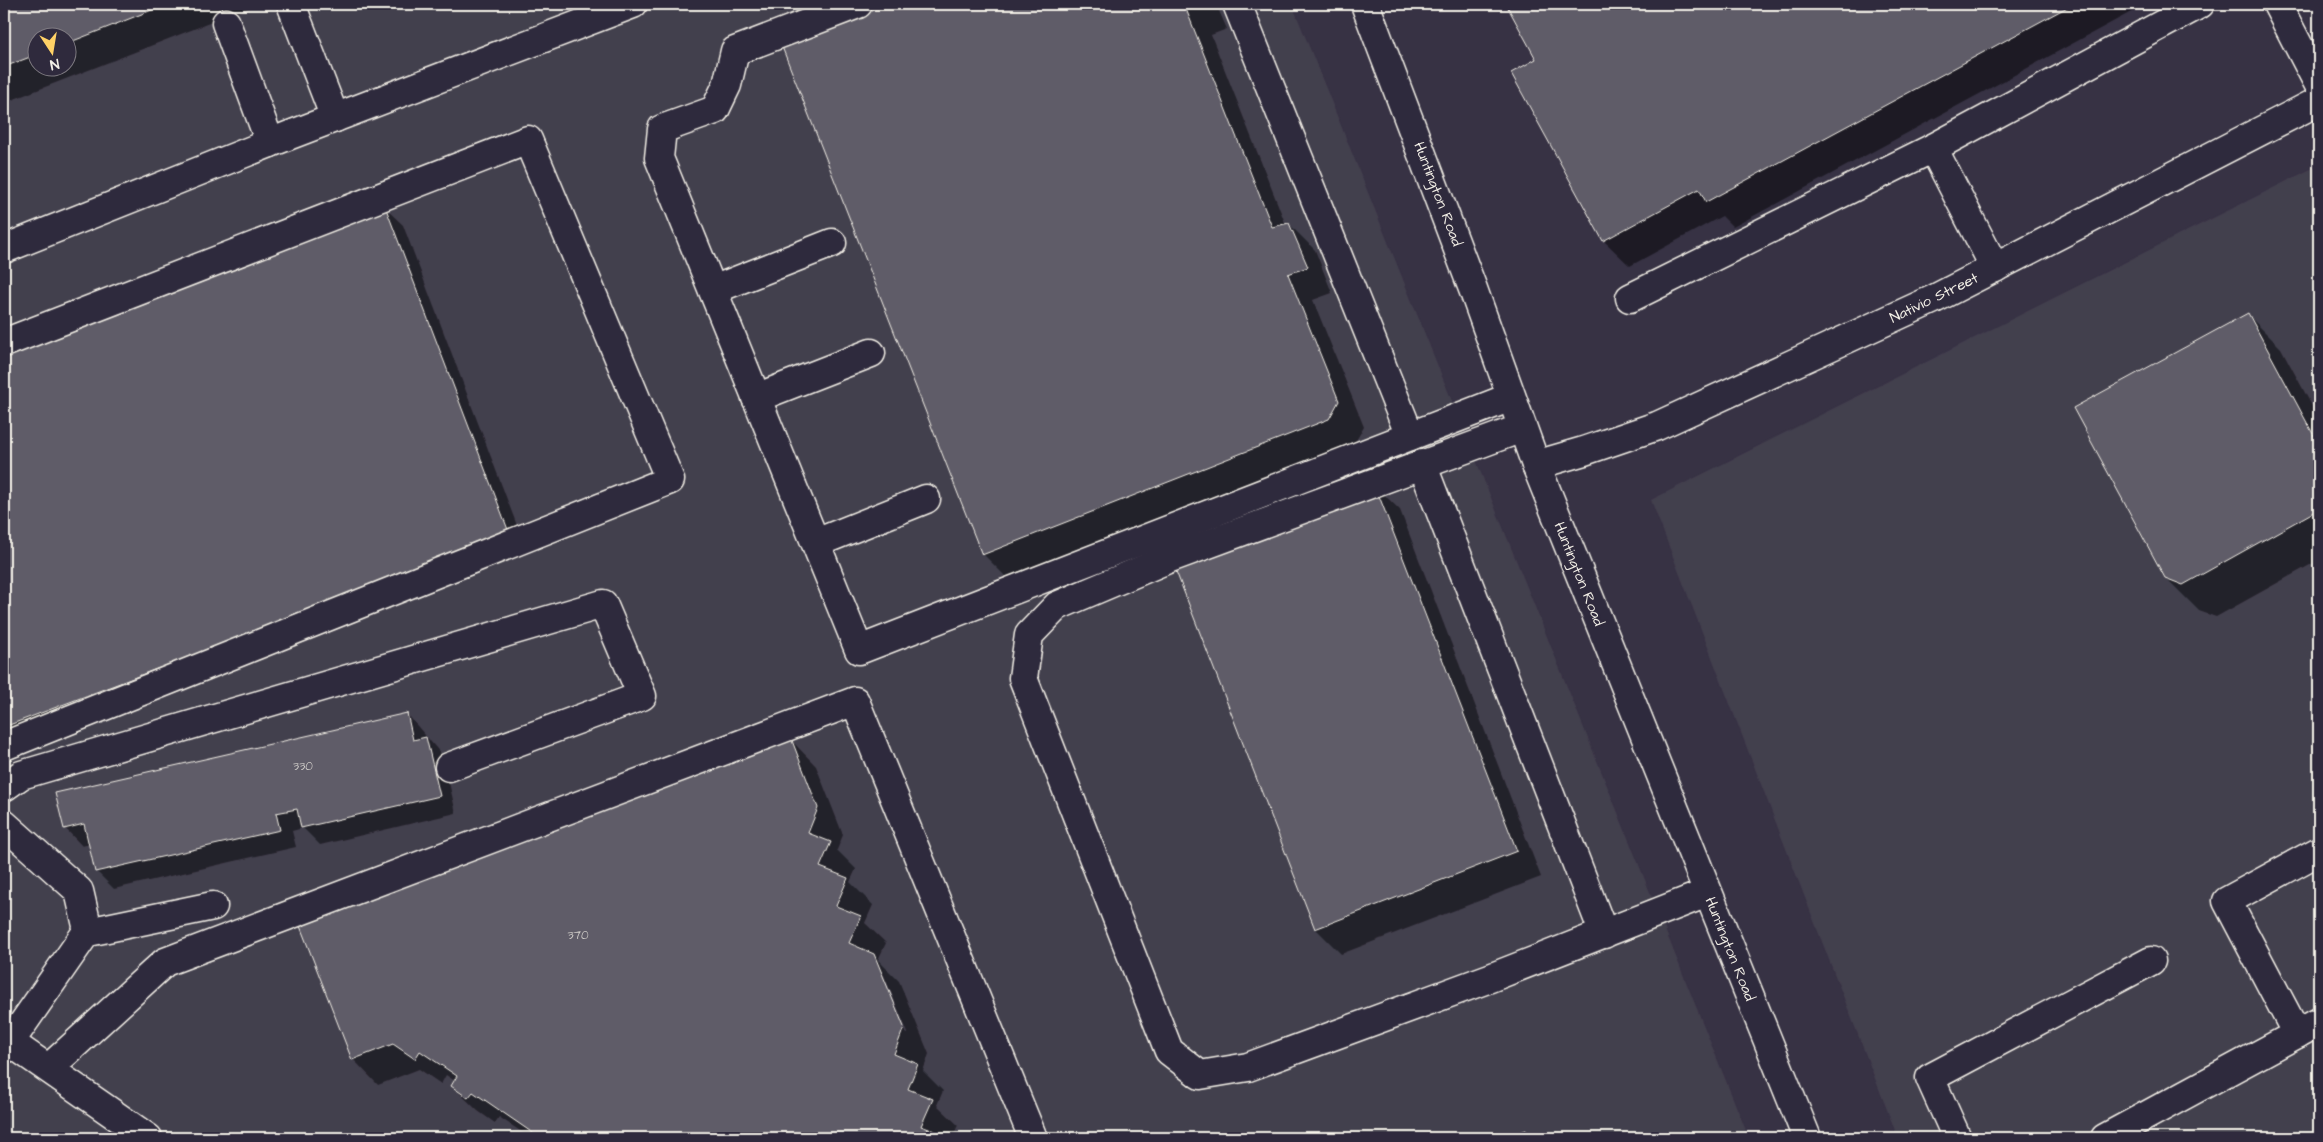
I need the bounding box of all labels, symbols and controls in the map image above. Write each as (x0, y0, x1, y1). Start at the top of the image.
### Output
north arrow (28, 28, 78, 78)
text: N (48, 53, 61, 74)
street label: Huntington Road (1408, 139, 1468, 250)
street label: Nativio Street (1886, 267, 1982, 329)
street label: Huntington Road (1548, 519, 1609, 630)
house number: 330 (293, 758, 313, 775)
street label: Huntington Road (1699, 894, 1760, 1005)
house number: 370 (567, 927, 589, 944)

